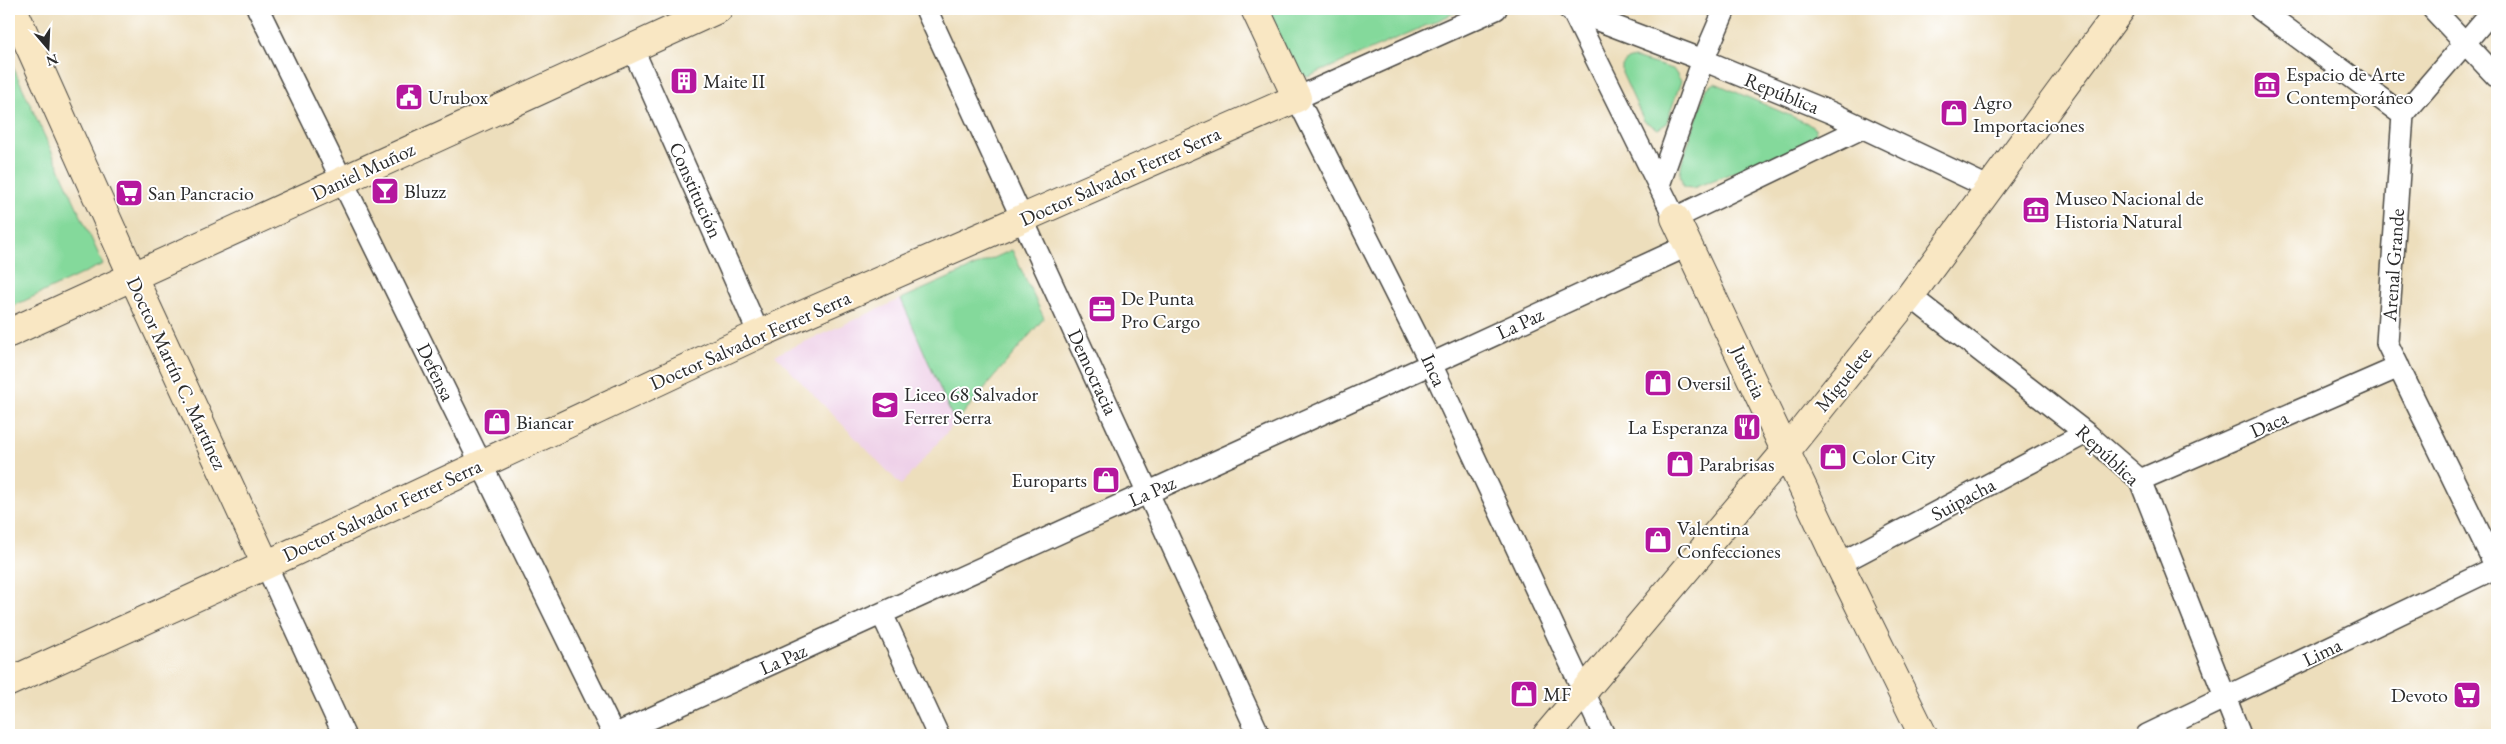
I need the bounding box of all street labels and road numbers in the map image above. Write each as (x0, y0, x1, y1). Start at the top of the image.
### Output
street label: República (1741, 66, 1823, 120)
street label: Doctor Salvador Ferrer Serra (1016, 120, 1224, 232)
street label: Daniel Muñoz (307, 135, 419, 206)
street label: Constitución (663, 138, 729, 243)
street label: Arenal Grande (2376, 207, 2410, 323)
street label: Doctor Martín C. Martínez (121, 272, 233, 474)
street label: Doctor Salvador Ferrer Serra (646, 284, 854, 396)
street label: La Paz (1492, 301, 1548, 345)
street label: Democracia (1062, 325, 1124, 419)
street label: Defensa (411, 339, 461, 405)
street label: Justicia (1725, 339, 1773, 403)
street label: Miguelete (1809, 341, 1877, 417)
street label: Inca (1415, 349, 1453, 391)
street label: Daca (2246, 404, 2292, 444)
street label: República (2070, 419, 2146, 491)
street label: Doctor Salvador Ferrer Serra (278, 452, 486, 568)
street label: La Paz (1124, 469, 1180, 513)
street label: Suipacha (1926, 471, 2000, 527)
street label: Lima (2298, 632, 2346, 672)
street label: La Paz (755, 637, 811, 681)

